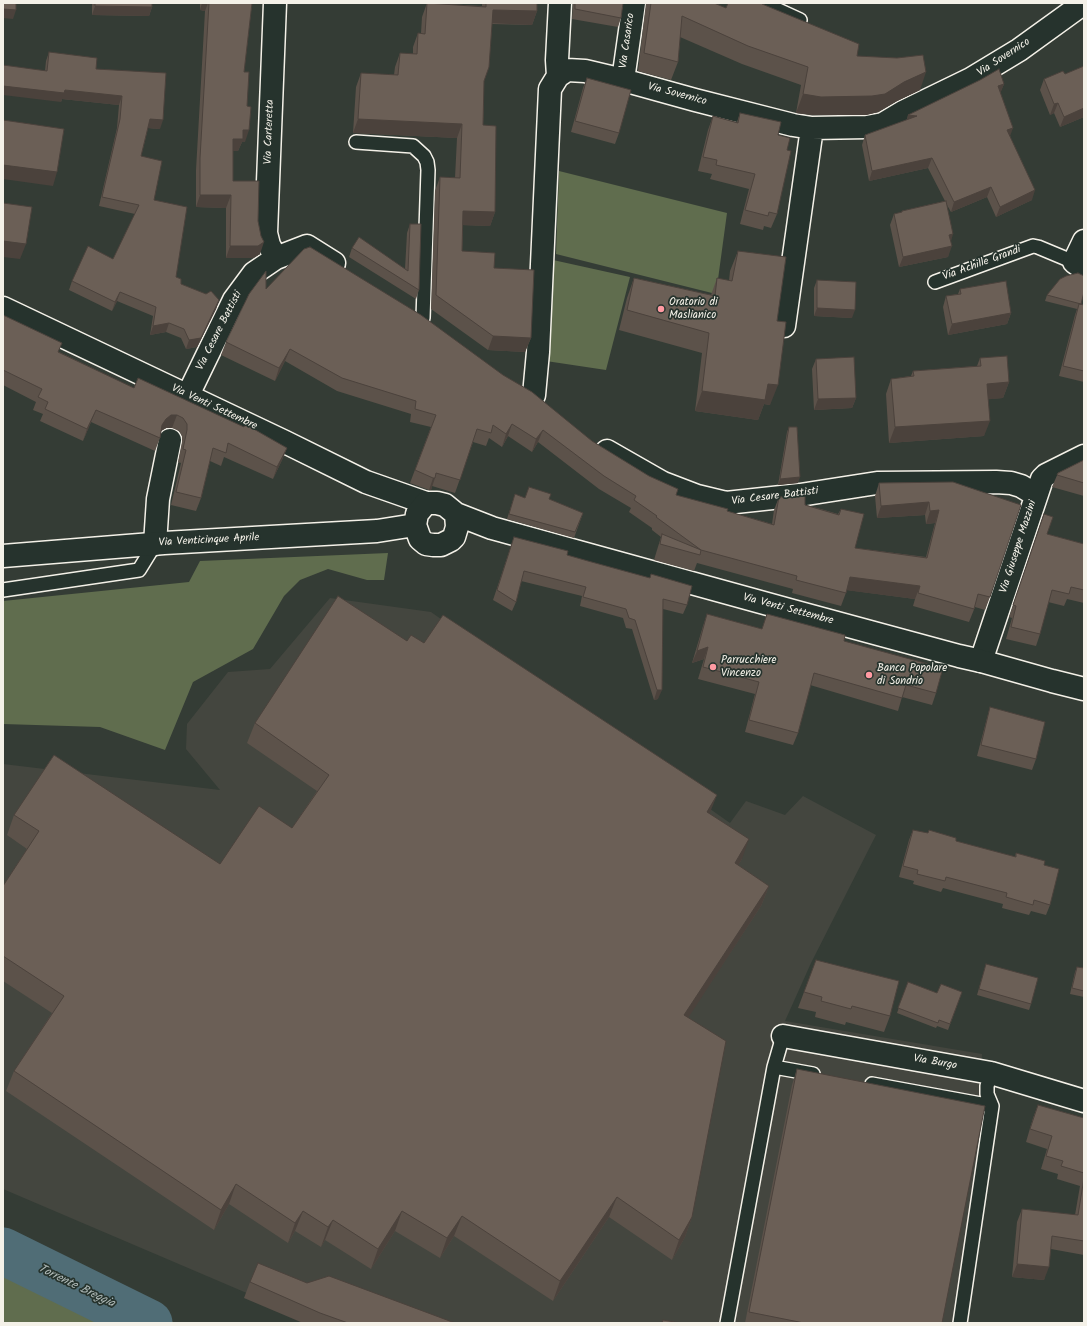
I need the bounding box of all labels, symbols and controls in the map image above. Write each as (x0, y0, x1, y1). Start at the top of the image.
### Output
street label: Via Casarico (618, 12, 638, 70)
street label: Via Sovernico (975, 36, 1033, 80)
street label: Via Sovernico (646, 81, 708, 109)
street label: Via Carteretta (262, 99, 278, 165)
street label: Via Achille Grandi (941, 244, 1023, 284)
street label: Via Cesare Battisti (194, 289, 246, 373)
place label: Oratorio di Maslianico (669, 296, 718, 322)
marker: Oratorio di Maslianico (656, 304, 666, 314)
street label: Via Venti Settembre (169, 382, 259, 434)
street label: Via Cesare Battisti (731, 485, 819, 509)
street label: Via Giuseppe Mazzini (998, 499, 1040, 595)
street label: Via Venticinque Aprile (158, 532, 260, 550)
street label: Via Venti Settembre (741, 592, 835, 628)
place label: Parrucchiere Vincenzo (721, 654, 777, 680)
marker: Parrucchiere Vincenzo (708, 662, 718, 672)
place label: Banca Popolare di Sondrio (877, 662, 947, 688)
marker: Banca Popolare di Sondrio (864, 670, 874, 680)
street label: Via Burgo (912, 1053, 958, 1073)
water label: Torrente Breggia (35, 1262, 117, 1312)

